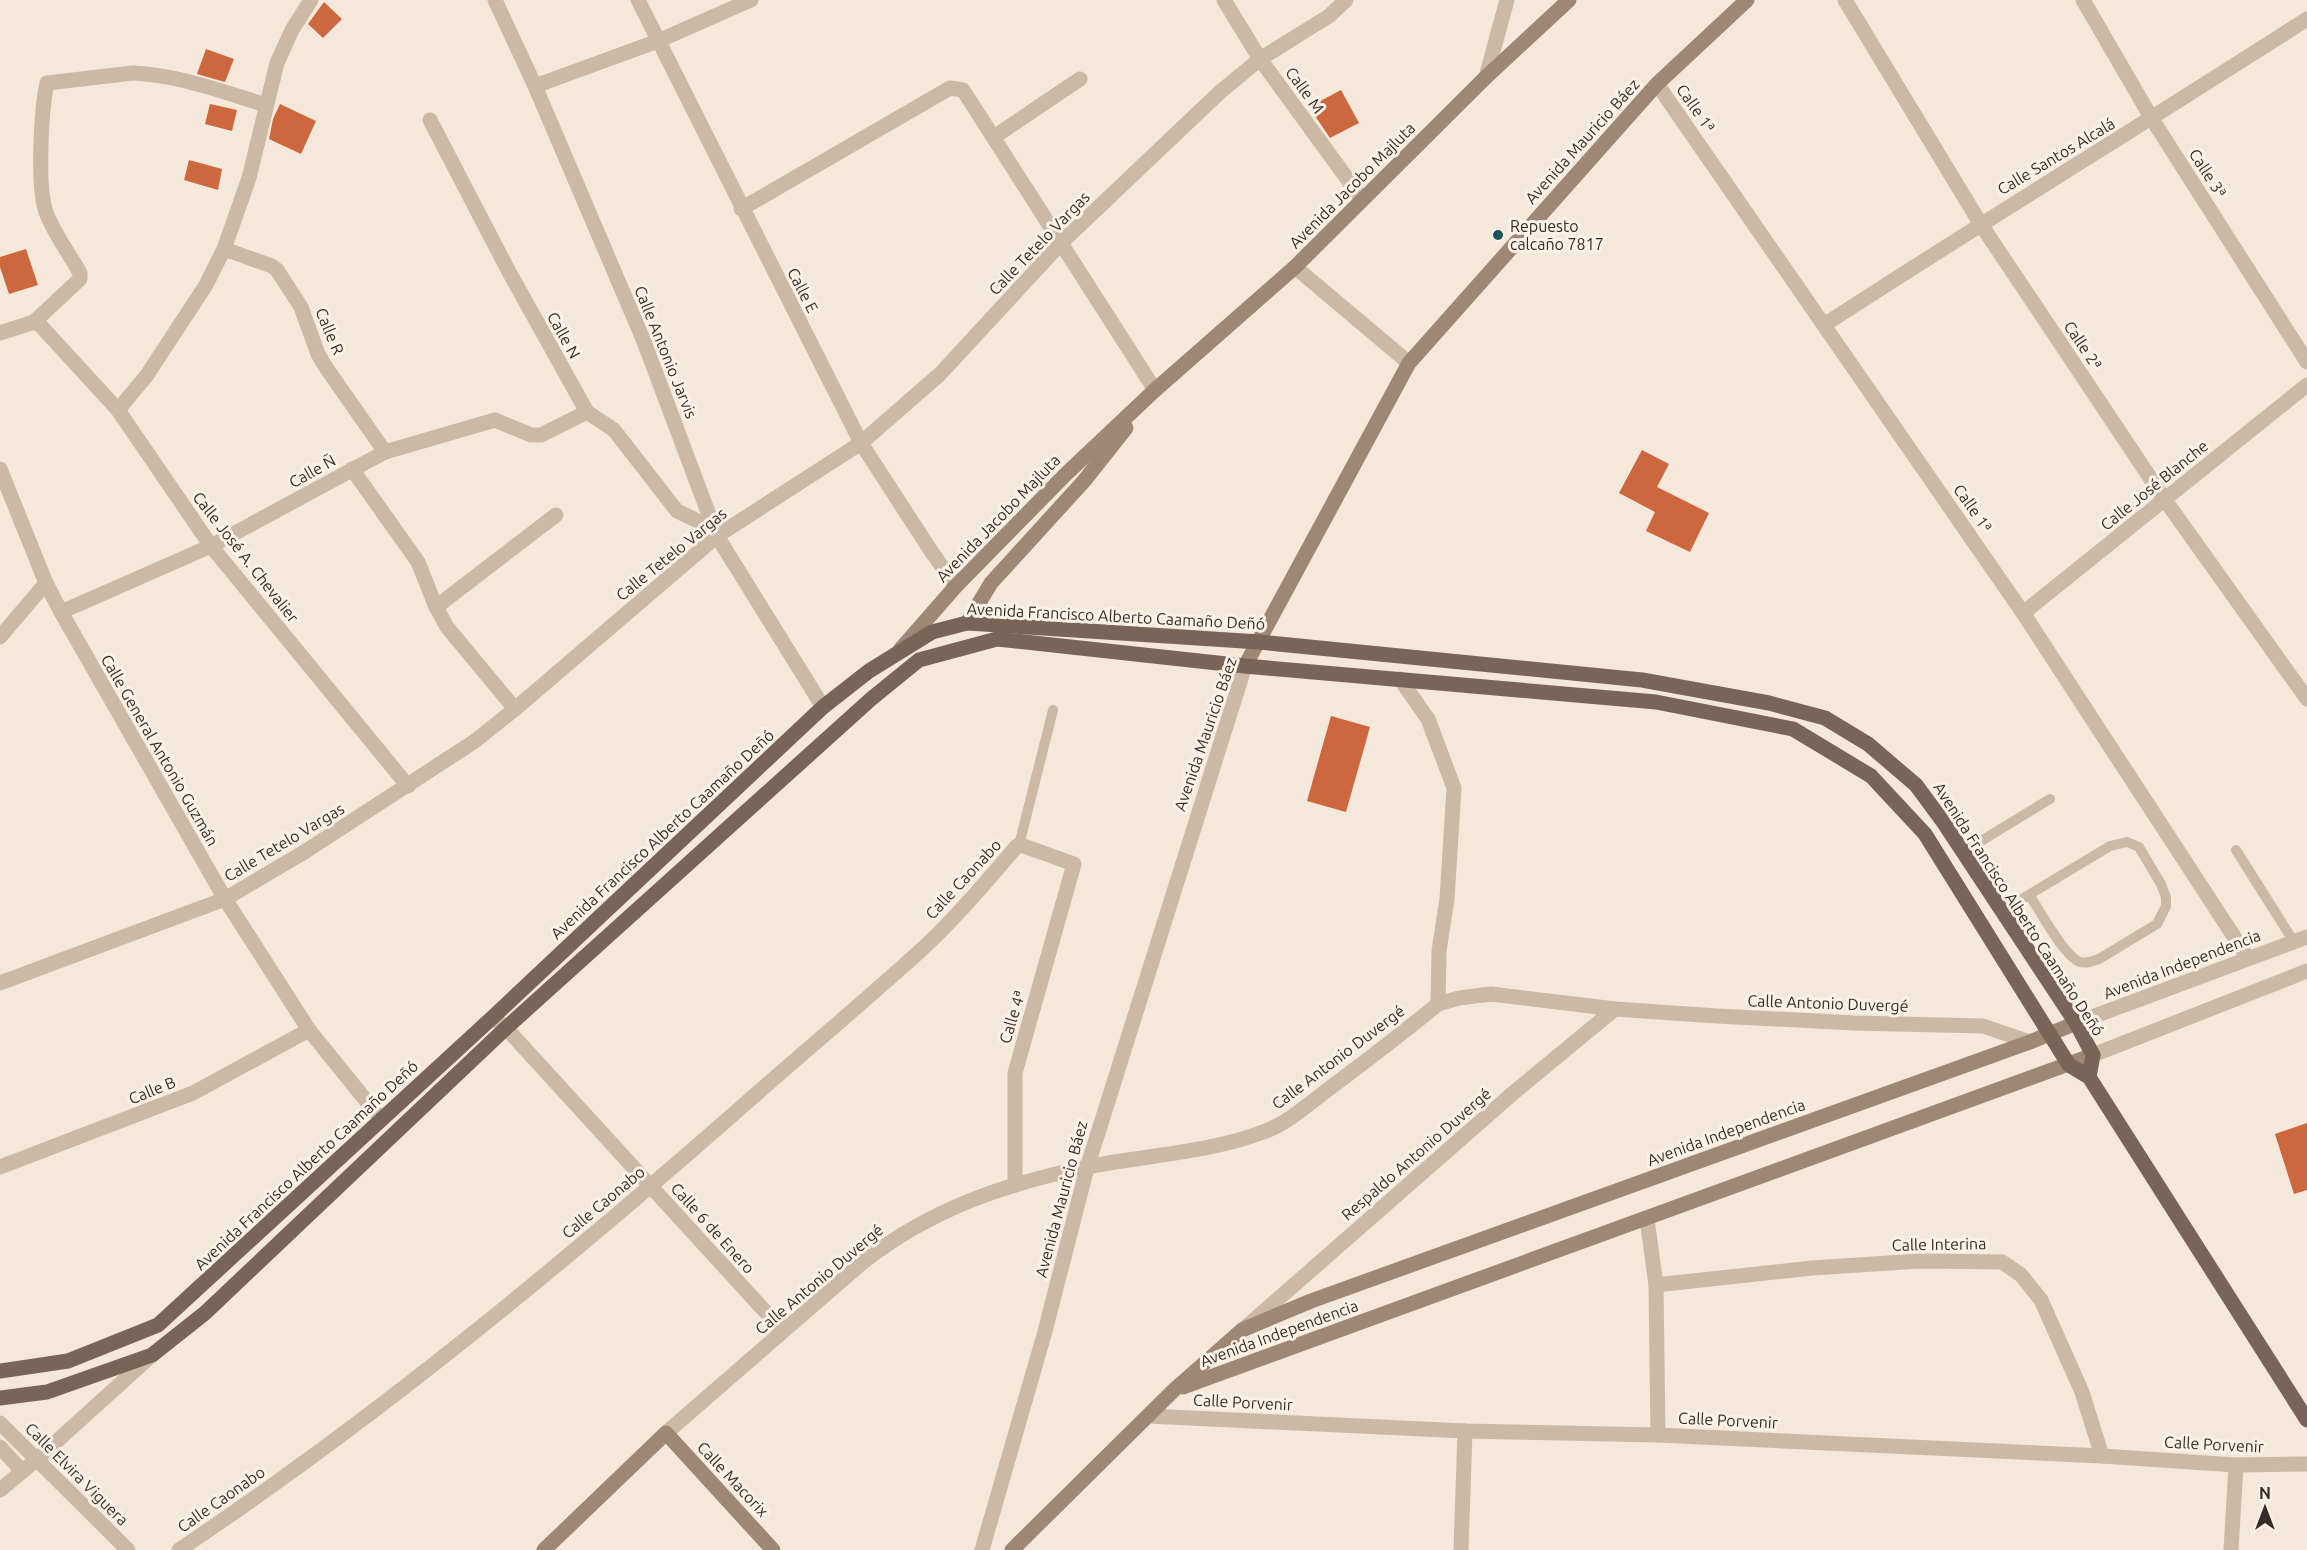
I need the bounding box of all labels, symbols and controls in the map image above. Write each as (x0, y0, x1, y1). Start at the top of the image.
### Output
street label: Calle M (1282, 63, 1328, 117)
street label: Avenida Mauricio Báez (1521, 75, 1643, 207)
street label: Calle 1ª (1673, 81, 1719, 135)
street label: Calle Santos Alcalá (1994, 114, 2118, 198)
street label: Avenida Jacobo Majluta (1285, 118, 1419, 252)
street label: Calle 3ª (2186, 145, 2230, 201)
street label: Calle Tetelo Vargas (985, 188, 1093, 298)
place label: Repuesto calcaño 7817 (1510, 217, 1604, 253)
marker: Repuesto calcaño 7817 (1491, 228, 1505, 242)
street label: Calle E (784, 265, 822, 315)
street label: Calle Antonio Jarvis (631, 283, 701, 421)
street label: Calle R (312, 305, 348, 357)
street label: Calle N (544, 309, 584, 361)
street label: Calle 2ª (2060, 318, 2106, 372)
street label: Calle José Blanche (2097, 436, 2211, 534)
street label: Calle Ñ (285, 450, 338, 491)
street label: Avenida Jacobo Majluta (932, 451, 1064, 585)
street label: Calle 1ª (1950, 481, 1996, 535)
street label: Calle José A. Chevalier (189, 488, 303, 626)
street label: Calle Tetelo Vargas (612, 504, 730, 604)
street label: Avenida Francisco Alberto Caamaño Deñó (966, 599, 1266, 633)
street label: Calle General Antonio Guzmán (98, 651, 222, 849)
street label: Avenida Mauricio Báez (1170, 655, 1240, 813)
street label: Avenida Francisco Alberto Caamaño Deñó (547, 726, 777, 942)
street label: Avenida Francisco Alberto Caamaño Deñó (1930, 779, 2108, 1039)
street label: Calle Tetelo Vargas (221, 799, 347, 885)
street label: Calle Caonabo (921, 835, 1005, 923)
street label: Avenida Independencia (2101, 926, 2263, 1002)
street label: Calle 4ª (995, 988, 1029, 1046)
street label: Calle Antonio Duvergé (1747, 991, 1909, 1015)
street label: Calle Antonio Duvergé (1268, 1001, 1408, 1113)
street label: Avenida Francisco Alberto Caamaño Deñó (191, 1057, 421, 1273)
street label: Calle B (126, 1072, 178, 1108)
street label: Respaldo Antonio Duvergé (1338, 1084, 1494, 1224)
street label: Avenida Independencia (1645, 1095, 1807, 1169)
street label: Avenida Mauricio Báez (1031, 1119, 1091, 1279)
street label: Calle Caonabo (558, 1162, 648, 1242)
street label: Calle 6 de Enero (668, 1179, 758, 1277)
street label: Calle Antonio Duvergé (751, 1220, 887, 1338)
street label: Calle Interina (1892, 1234, 1986, 1254)
street label: Avenida Independencia (1198, 1296, 1360, 1370)
street label: Calle Porvenir (1193, 1390, 1293, 1414)
street label: Calle Porvenir (1678, 1408, 1778, 1432)
street label: Calle Elvira Viguera (22, 1419, 132, 1529)
street label: Calle Porvenir (2164, 1432, 2264, 1456)
street label: Calle Macorix (694, 1438, 772, 1520)
street label: Calle Caonabo (174, 1462, 268, 1536)
north arrow (2235, 1478, 2295, 1538)
text: N (2259, 1484, 2271, 1502)

